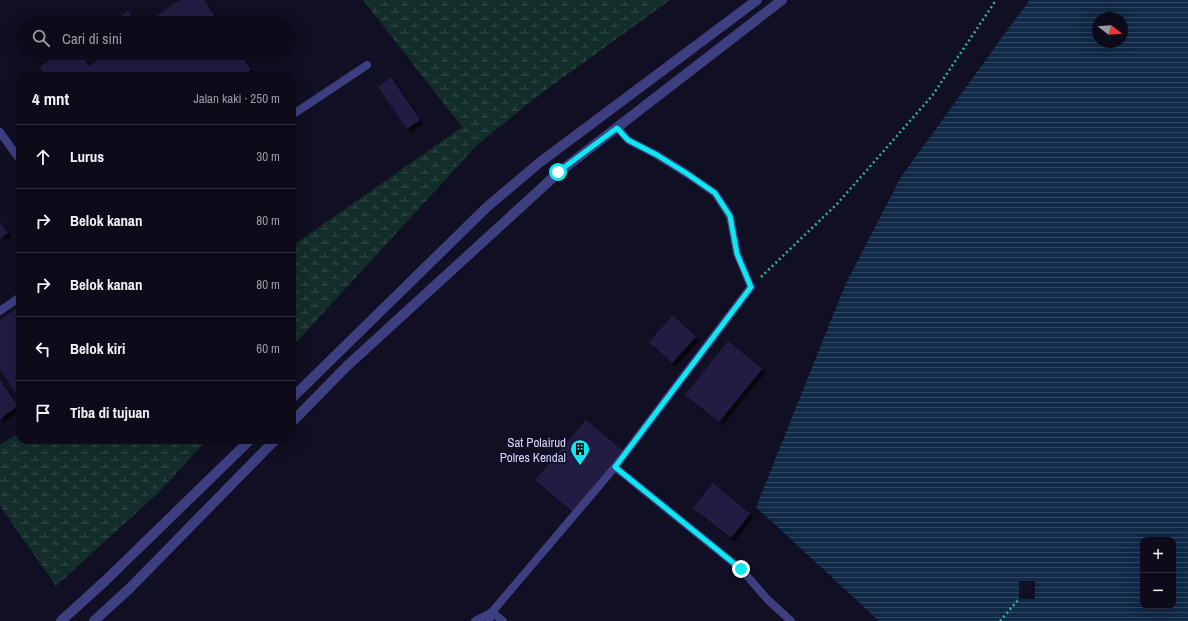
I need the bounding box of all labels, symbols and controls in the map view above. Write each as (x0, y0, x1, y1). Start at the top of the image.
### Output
north arrow (1092, 12, 1128, 48)
search box (16, 16, 296, 60)
icon: search (30, 27, 52, 49)
text: Cari di sini (62, 28, 122, 49)
text: 4 mnt (32, 87, 69, 110)
text: Jalan kaki · 250 m (193, 90, 280, 107)
icon: ahead (32, 146, 54, 168)
text: Lurus (70, 146, 104, 167)
text: 30 m (256, 148, 280, 165)
route start (549, 163, 567, 181)
icon: right (32, 210, 54, 232)
text: Belok kanan (70, 210, 142, 231)
text: 80 m (256, 212, 280, 229)
icon: right (32, 274, 54, 296)
text: Belok kanan (70, 274, 142, 295)
text: 80 m (256, 276, 280, 293)
icon: left (32, 338, 54, 360)
text: Belok kiri (70, 338, 125, 359)
text: 60 m (256, 340, 280, 357)
icon: arrive (32, 402, 54, 424)
text: Tiba di tujuan (70, 402, 150, 423)
place label: Sat Polairud Polres Kendal (500, 434, 566, 466)
building icon: Sat Polairud Polres Kendal (569, 438, 591, 466)
map controls (1140, 537, 1176, 609)
button: + (1140, 537, 1176, 573)
route end (732, 560, 750, 578)
button: − (1140, 573, 1176, 609)

